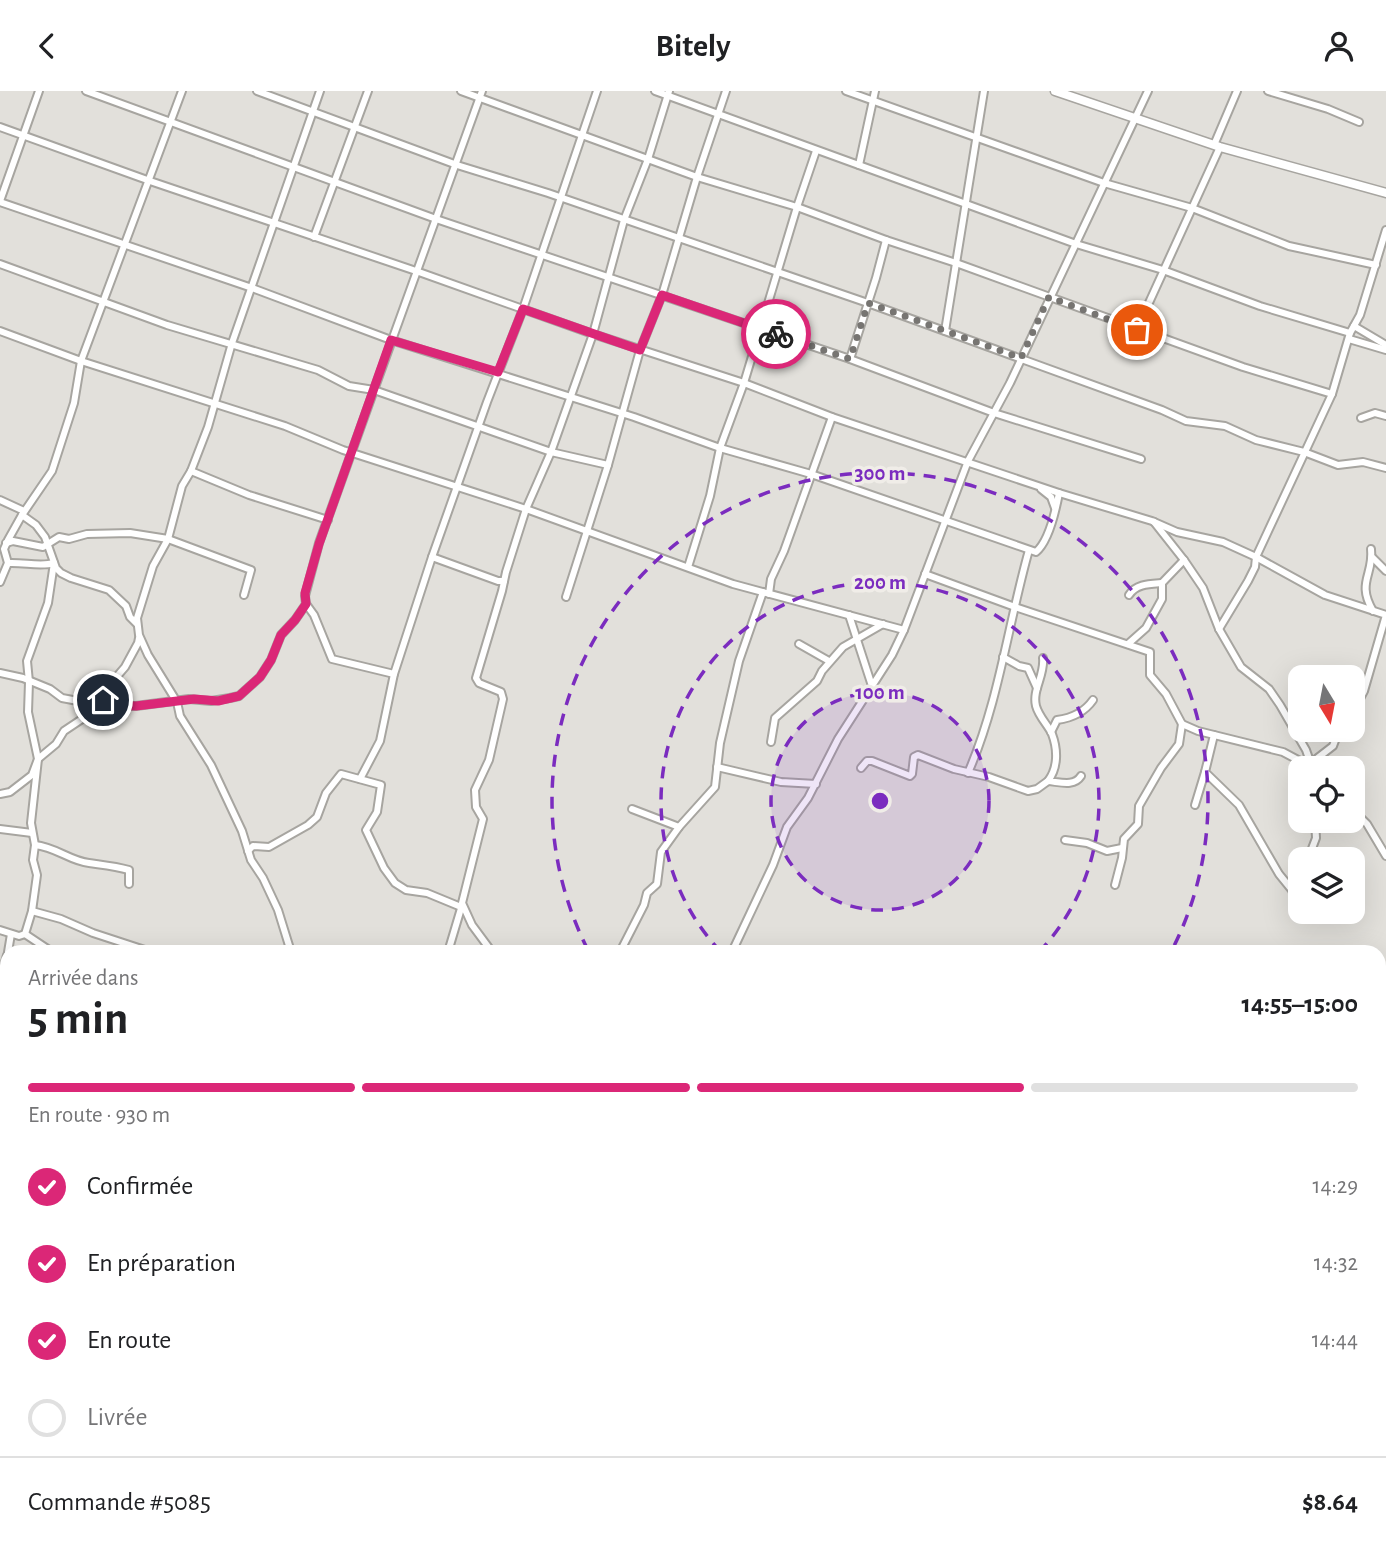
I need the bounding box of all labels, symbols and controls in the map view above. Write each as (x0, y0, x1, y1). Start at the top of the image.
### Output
icon: back (28, 27, 66, 65)
icon: person (1320, 27, 1358, 65)
text: Bitely (655, 30, 731, 62)
courier (741, 299, 811, 369)
pin (1107, 300, 1167, 360)
icon: bag (1118, 311, 1156, 349)
icon: bike (757, 315, 795, 353)
text: 300 m (854, 463, 906, 484)
text: 200 m (854, 572, 906, 593)
north arrow (1288, 665, 1365, 742)
map controls (1288, 665, 1365, 924)
pin (73, 670, 133, 730)
icon: home (84, 681, 122, 719)
text: 100 m (855, 682, 905, 703)
button: locate (1288, 756, 1365, 833)
centre of rings (868, 789, 892, 813)
button: layers (1288, 847, 1365, 924)
text: Arrivée dans (28, 967, 139, 990)
text: 14:55–15:00 (1242, 991, 1358, 1017)
text: 5 min (28, 996, 128, 1042)
text: En route · 930 m (28, 1104, 170, 1127)
icon: check (28, 1168, 66, 1206)
text: Confirmée (87, 1173, 193, 1199)
text: 14:29 (1312, 1175, 1358, 1198)
icon: check (28, 1245, 66, 1283)
text: En préparation (87, 1250, 236, 1276)
text: 14:32 (1314, 1252, 1358, 1275)
icon: check (28, 1322, 66, 1360)
text: En route (87, 1327, 171, 1353)
text: 14:44 (1312, 1329, 1358, 1352)
text: Livrée (87, 1404, 147, 1430)
text: Commande #5085 (28, 1489, 211, 1515)
text: $8.64 (1302, 1489, 1358, 1515)

